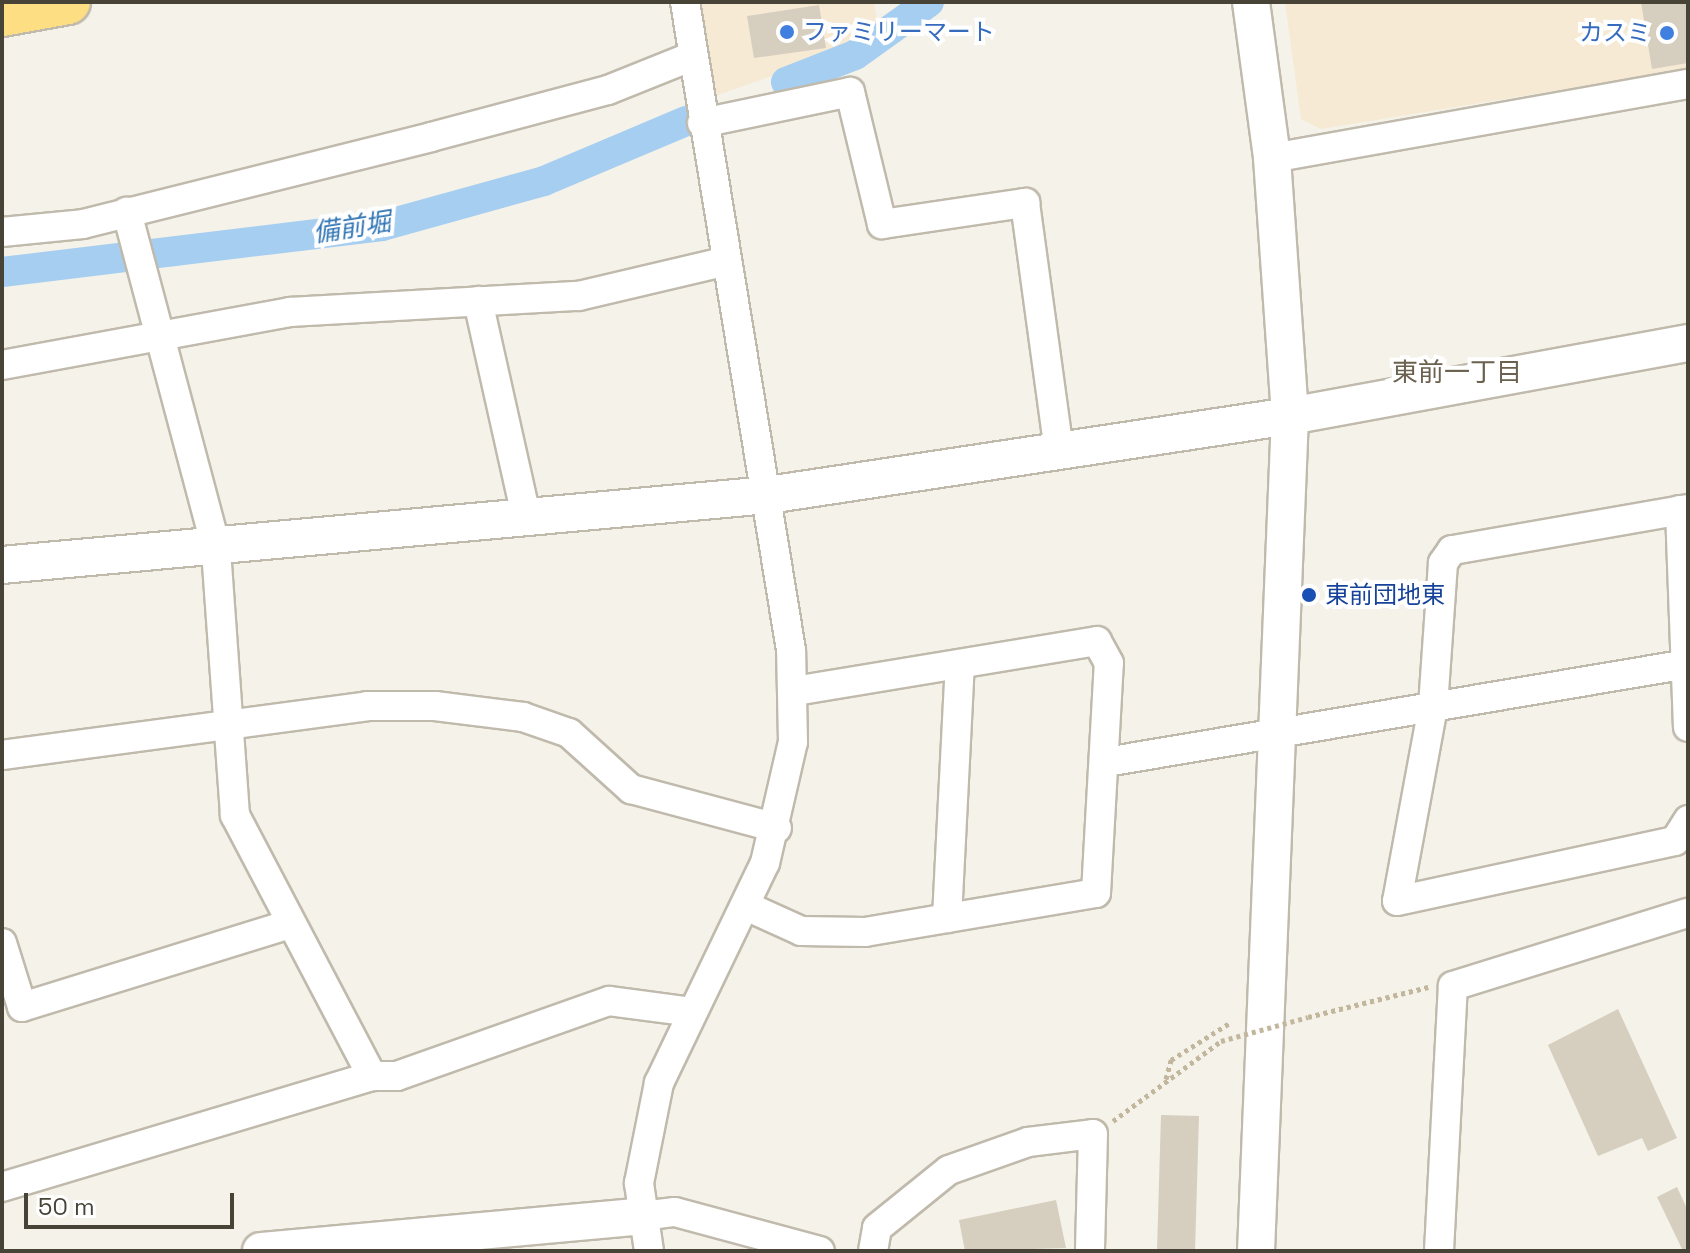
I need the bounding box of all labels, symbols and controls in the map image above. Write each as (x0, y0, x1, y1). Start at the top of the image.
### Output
place label: ファミリーマート (803, 18, 995, 46)
place label: カスミ (1579, 19, 1651, 47)
marker: ファミリーマート (778, 23, 796, 41)
marker: カスミ (1658, 24, 1676, 42)
water label: 備前堀 (311, 206, 393, 250)
district label: 東前一丁目 (1392, 357, 1522, 389)
place label: 東前団地東 (1325, 581, 1445, 609)
marker: 東前団地東 (1300, 586, 1318, 604)
scale bar (28, 1177, 238, 1227)
text: 50 m (38, 1191, 95, 1222)

